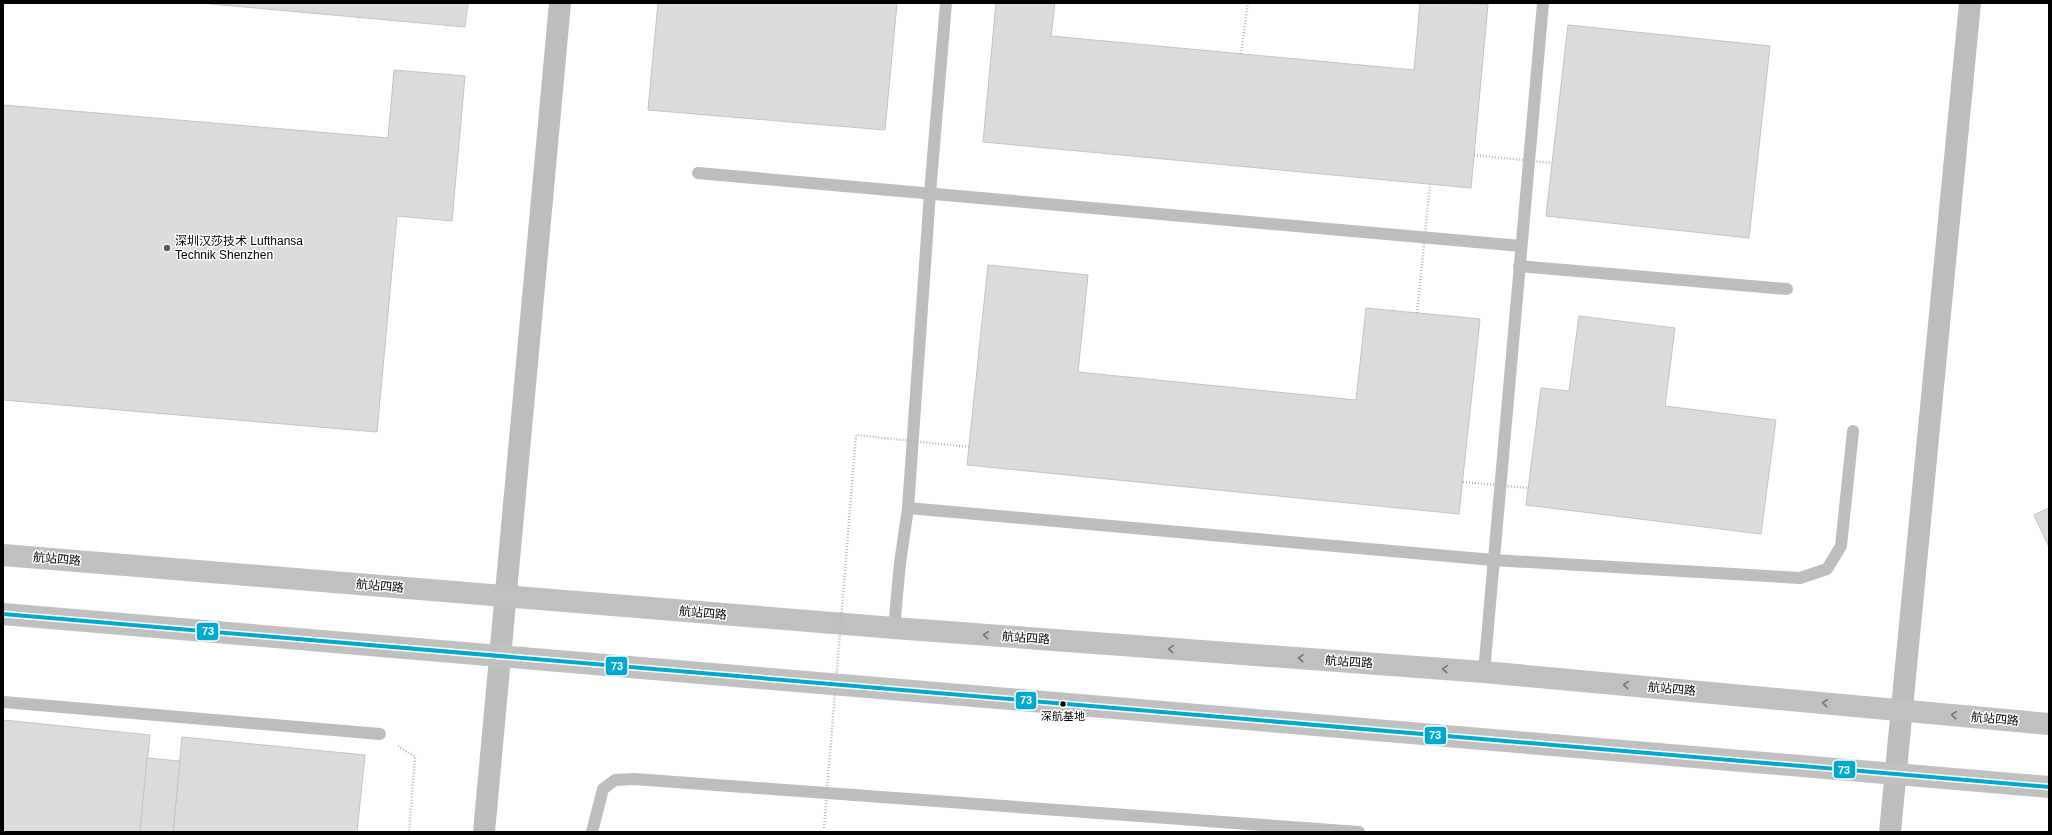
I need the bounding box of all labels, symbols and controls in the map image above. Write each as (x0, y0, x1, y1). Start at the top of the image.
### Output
place label: 深圳汉莎技术 Lufthansa Technik Shenzhen (175, 234, 303, 262)
marker: 深圳汉莎技术 Lufthansa Technik Shenzhen (162, 243, 172, 253)
street label: 航站四路 (32, 550, 82, 568)
street label: 航站四路 (355, 577, 405, 595)
street label: 航站四路 (678, 604, 728, 622)
line badge: 73 (196, 622, 219, 641)
text: 73 (202, 625, 214, 637)
street label: 航站四路 (1002, 629, 1050, 647)
one-way arrow (983, 630, 989, 639)
one-way arrow (1168, 644, 1174, 653)
street label: 航站四路 (1325, 653, 1373, 671)
one-way arrow (1298, 654, 1304, 663)
line badge: 73 (605, 656, 628, 676)
text: 73 (611, 660, 623, 672)
one-way arrow (1442, 664, 1448, 673)
one-way arrow (1623, 680, 1629, 689)
street label: 航站四路 (1647, 680, 1697, 698)
line badge: 73 (1015, 691, 1037, 710)
text: 73 (1020, 694, 1032, 706)
marker: 深航基地 (1058, 699, 1068, 709)
one-way arrow (1822, 699, 1828, 708)
place label: 深航基地 (1041, 710, 1085, 722)
street label: 航站四路 (1970, 710, 2020, 728)
one-way arrow (1951, 711, 1957, 720)
line badge: 73 (1424, 726, 1447, 745)
text: 73 (1429, 729, 1441, 741)
line badge: 73 (1833, 760, 1856, 779)
text: 73 (1838, 764, 1850, 776)

